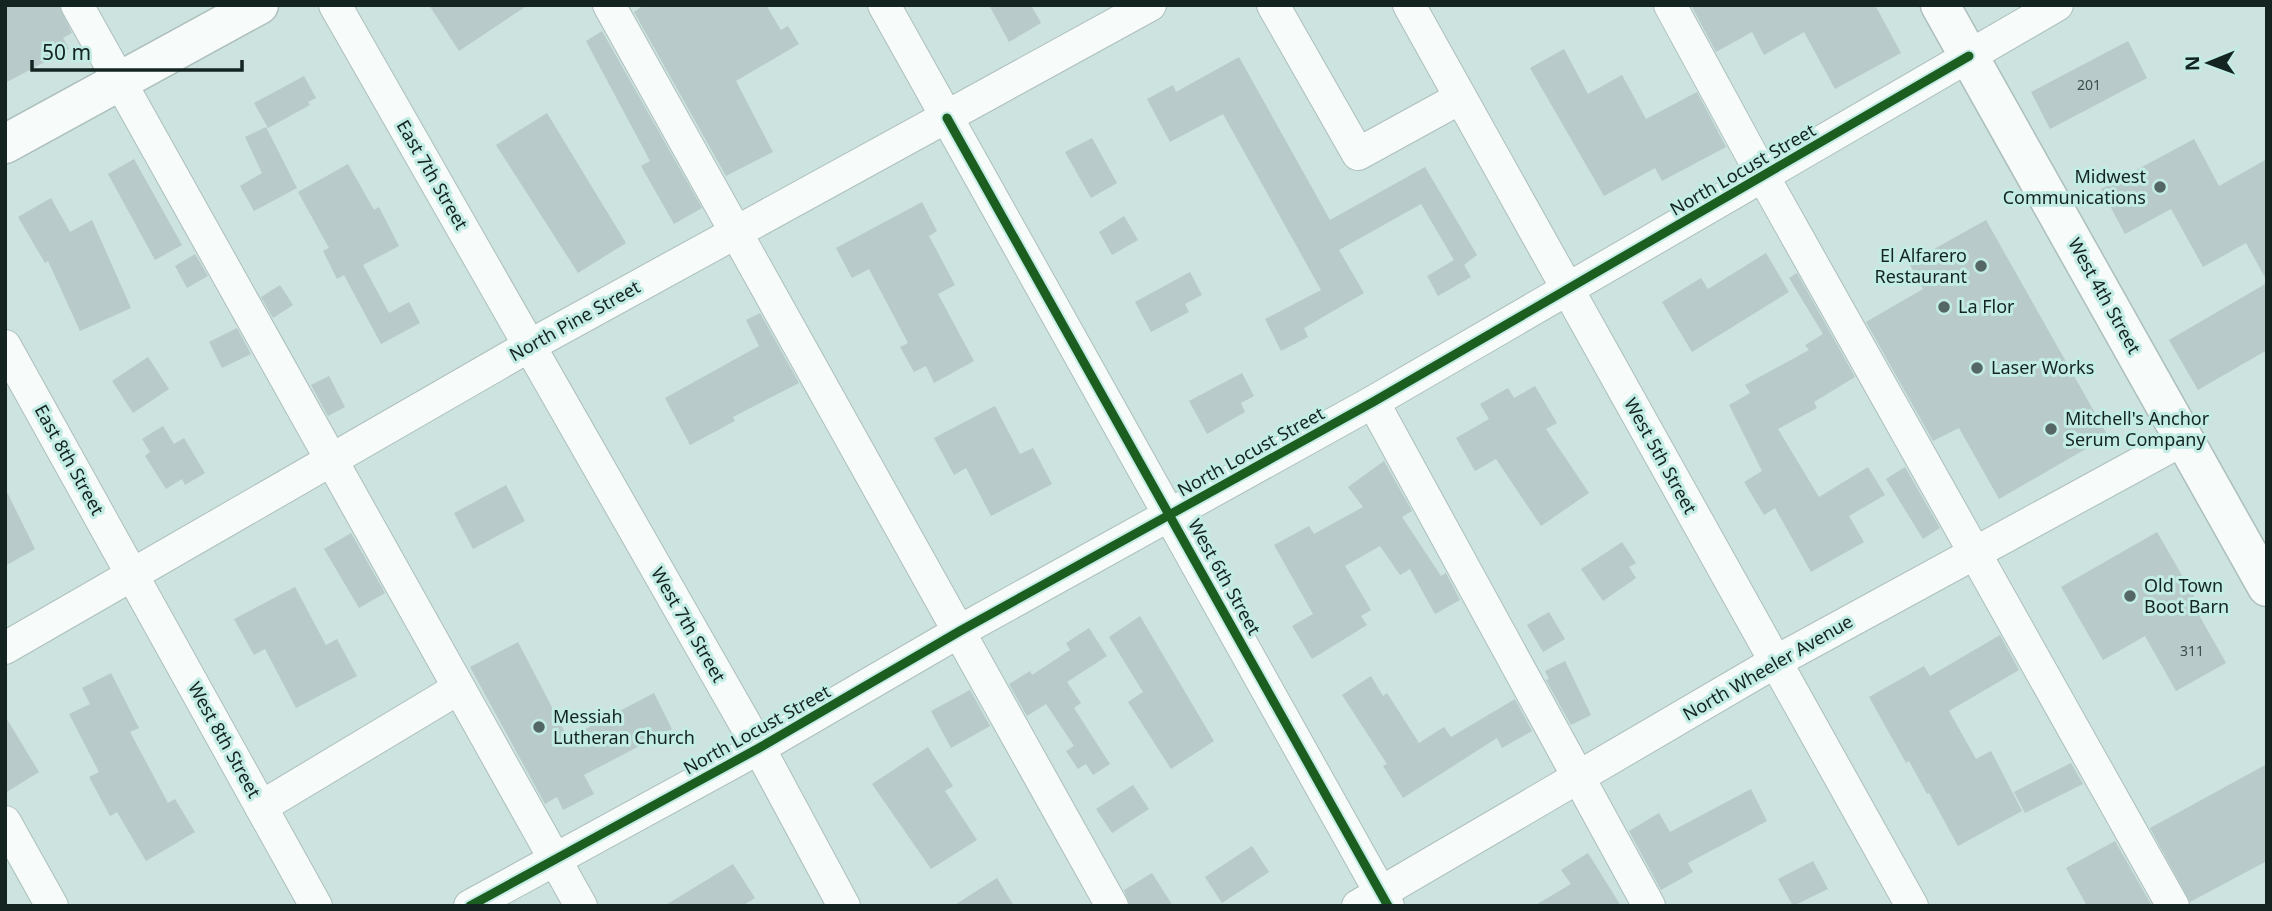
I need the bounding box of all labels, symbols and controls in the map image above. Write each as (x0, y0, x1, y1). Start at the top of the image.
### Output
scale bar (32, 28, 242, 72)
north arrow (2174, 28, 2244, 98)
text: 50 m (42, 38, 91, 66)
text: N (2179, 55, 2205, 71)
house number: 201 (2077, 75, 2101, 94)
street label: East 7th Street (392, 115, 474, 234)
street label: North Locust Street (1665, 117, 1820, 221)
place label: Midwest Communications (2003, 164, 2146, 209)
marker: Midwest Communications (2152, 179, 2168, 195)
street label: West 4th Street (2063, 233, 2147, 358)
place label: El Alfarero Restaurant (1875, 243, 1968, 288)
marker: El Alfarero Restaurant (1973, 258, 1989, 274)
street label: North Pine Street (505, 274, 645, 366)
place label: La Flor (1958, 294, 2015, 318)
marker: La Flor (1936, 299, 1952, 315)
place label: Laser Works (1991, 355, 2094, 379)
marker: Laser Works (1969, 360, 1985, 376)
street label: West 5th Street (1619, 393, 1703, 518)
street label: East 8th Street (30, 400, 110, 519)
street label: North Locust Street (1173, 401, 1329, 501)
place label: Mitchell's Anchor Serum Company (2065, 406, 2210, 451)
marker: Mitchell's Anchor Serum Company (2043, 421, 2059, 437)
street label: West 6th Street (1183, 514, 1267, 639)
street label: West 7th Street (646, 563, 732, 687)
place label: Old Town Boot Barn (2144, 573, 2229, 618)
marker: Old Town Boot Barn (2122, 588, 2138, 604)
street label: North Wheeler Avenue (1678, 609, 1857, 726)
house number: 311 (2180, 641, 2204, 660)
street label: West 8th Street (183, 677, 267, 802)
street label: North Locust Street (679, 679, 835, 779)
place label: Messiah Lutheran Church (553, 704, 695, 749)
marker: Messiah Lutheran Church (531, 719, 547, 735)

